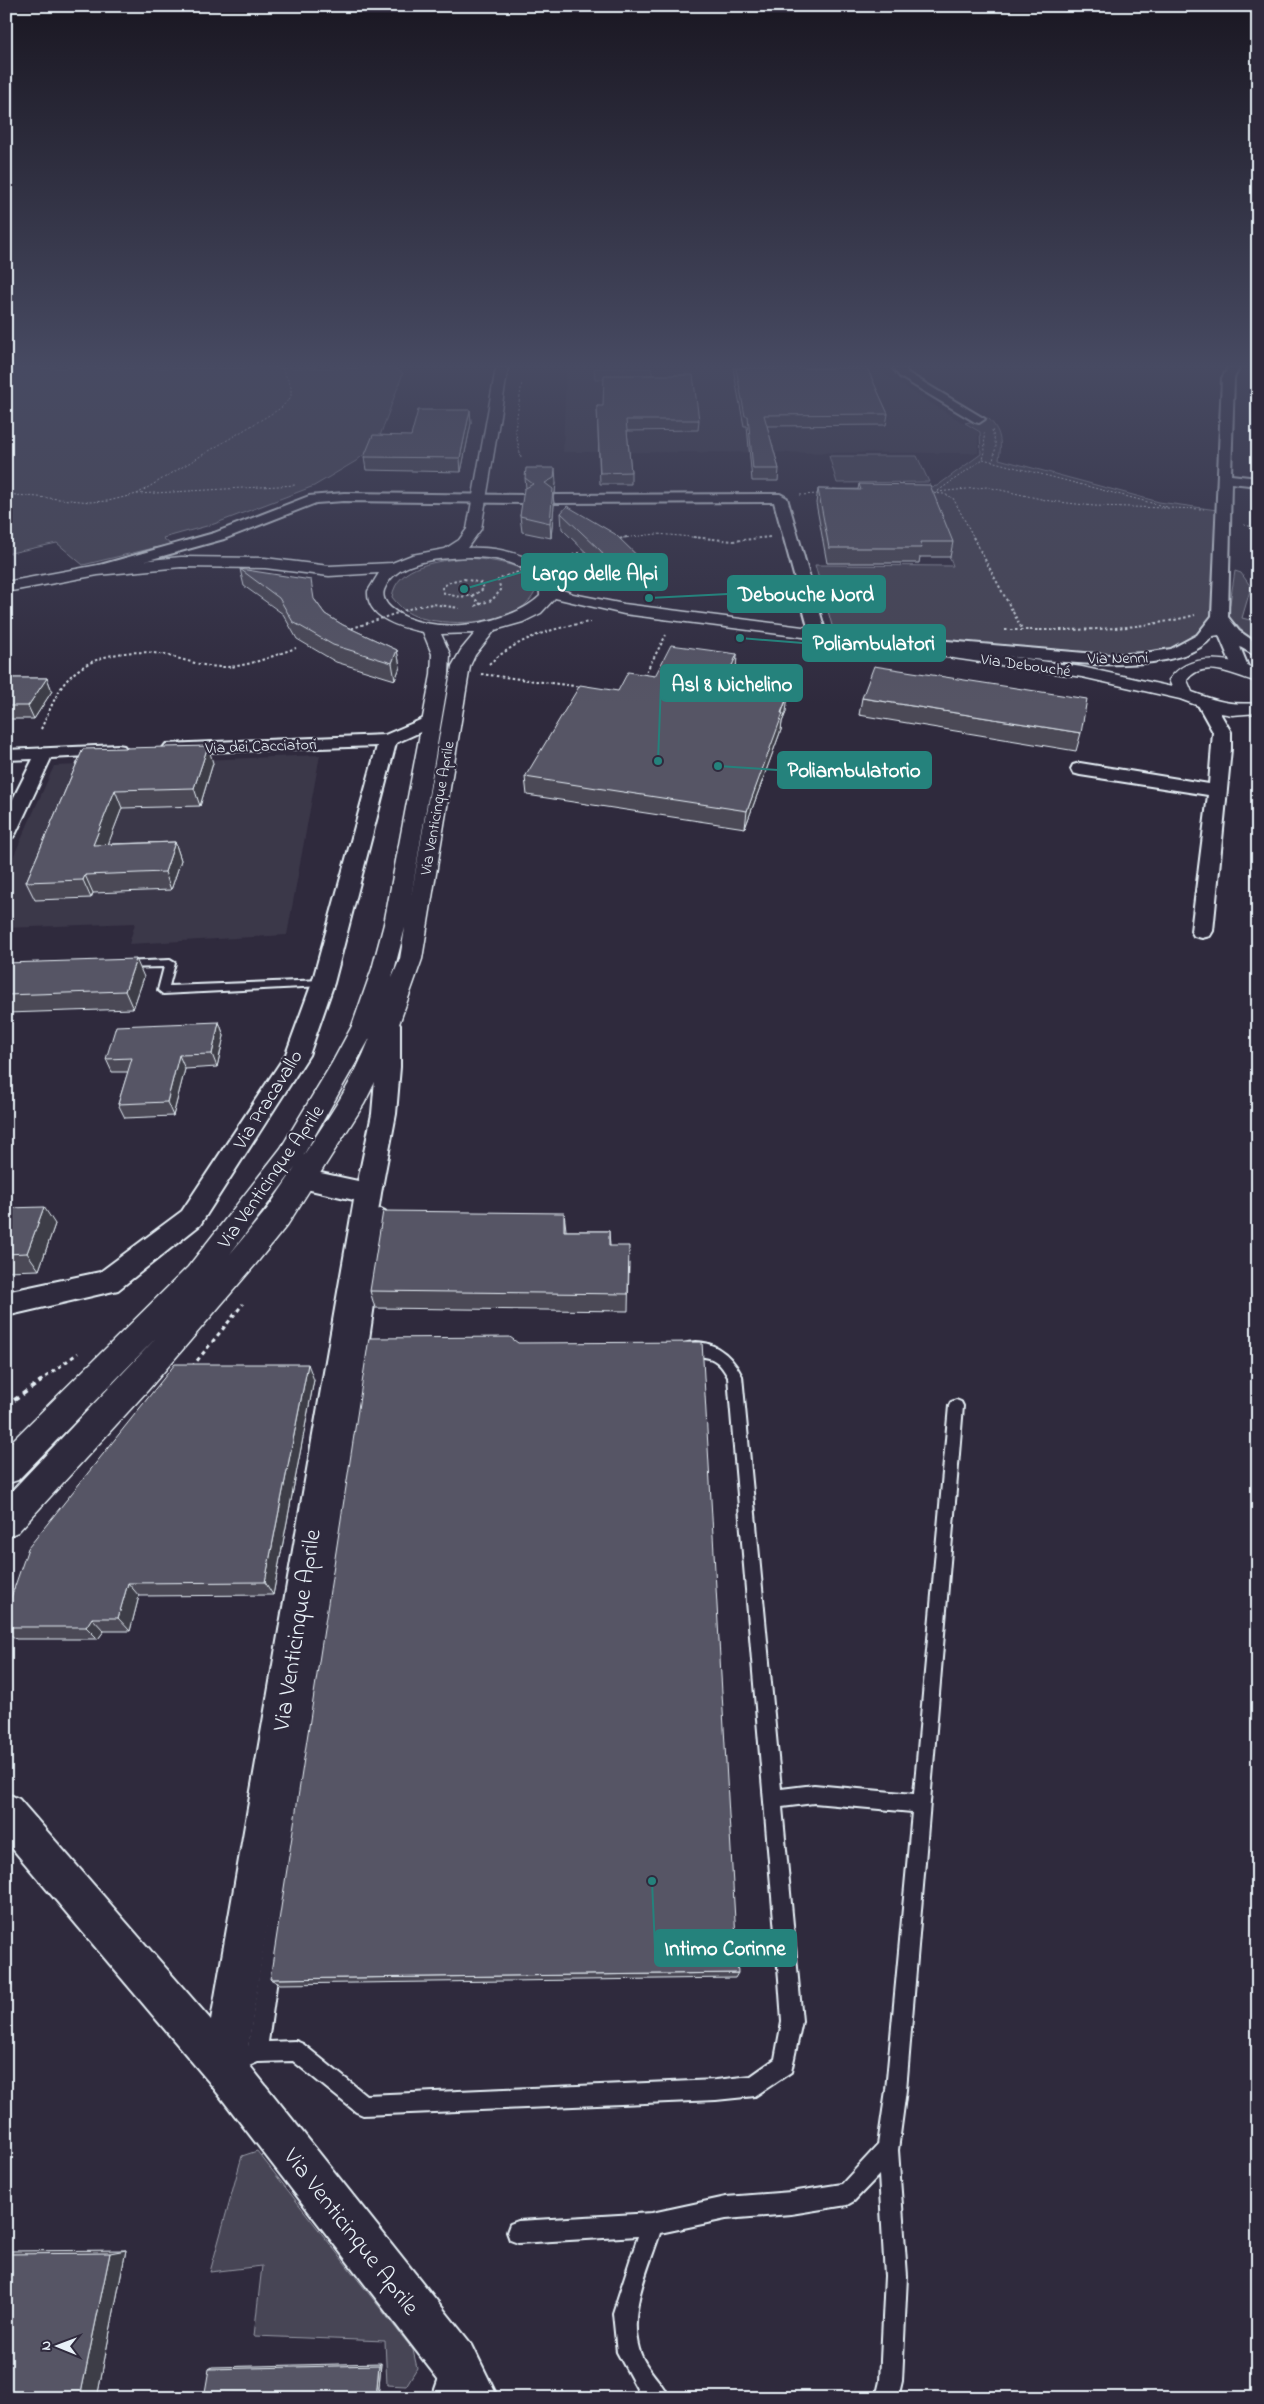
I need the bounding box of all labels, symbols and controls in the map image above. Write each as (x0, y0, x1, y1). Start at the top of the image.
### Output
callout: Largo delle Alpi (522, 554, 667, 590)
text: Largo delle Alpi (532, 560, 658, 592)
callout: Debouche Nord (728, 576, 885, 612)
text: Debouche Nord (737, 581, 874, 611)
callout: Poliambulatori (803, 625, 945, 661)
text: Poliambulatori (813, 630, 935, 660)
street label: Via Nenni (1087, 646, 1149, 672)
street label: Via Debouché (978, 648, 1073, 684)
callout: Asl 8 Nichelino (661, 665, 802, 701)
text: Asl 8 Nichelino (672, 671, 792, 701)
street label: Via dei Cacciatori (204, 733, 317, 761)
street label: Via Venticinque Aprile (414, 739, 462, 878)
callout: Poliambulatorio (778, 752, 931, 788)
text: Poliambulatorio (787, 757, 921, 787)
street label: Via Pracavallo (226, 1045, 311, 1157)
street label: Via Venticinque Aprile (211, 1100, 333, 1256)
street label: Via Venticinque Aprile (265, 1527, 332, 1735)
callout: Intimo Corinne (655, 1930, 796, 1966)
text: Intimo Corinne (664, 1935, 786, 1965)
street label: Via Venticinque Aprile (273, 2141, 427, 2324)
north arrow (32, 2322, 82, 2372)
text: N (36, 2341, 57, 2351)

